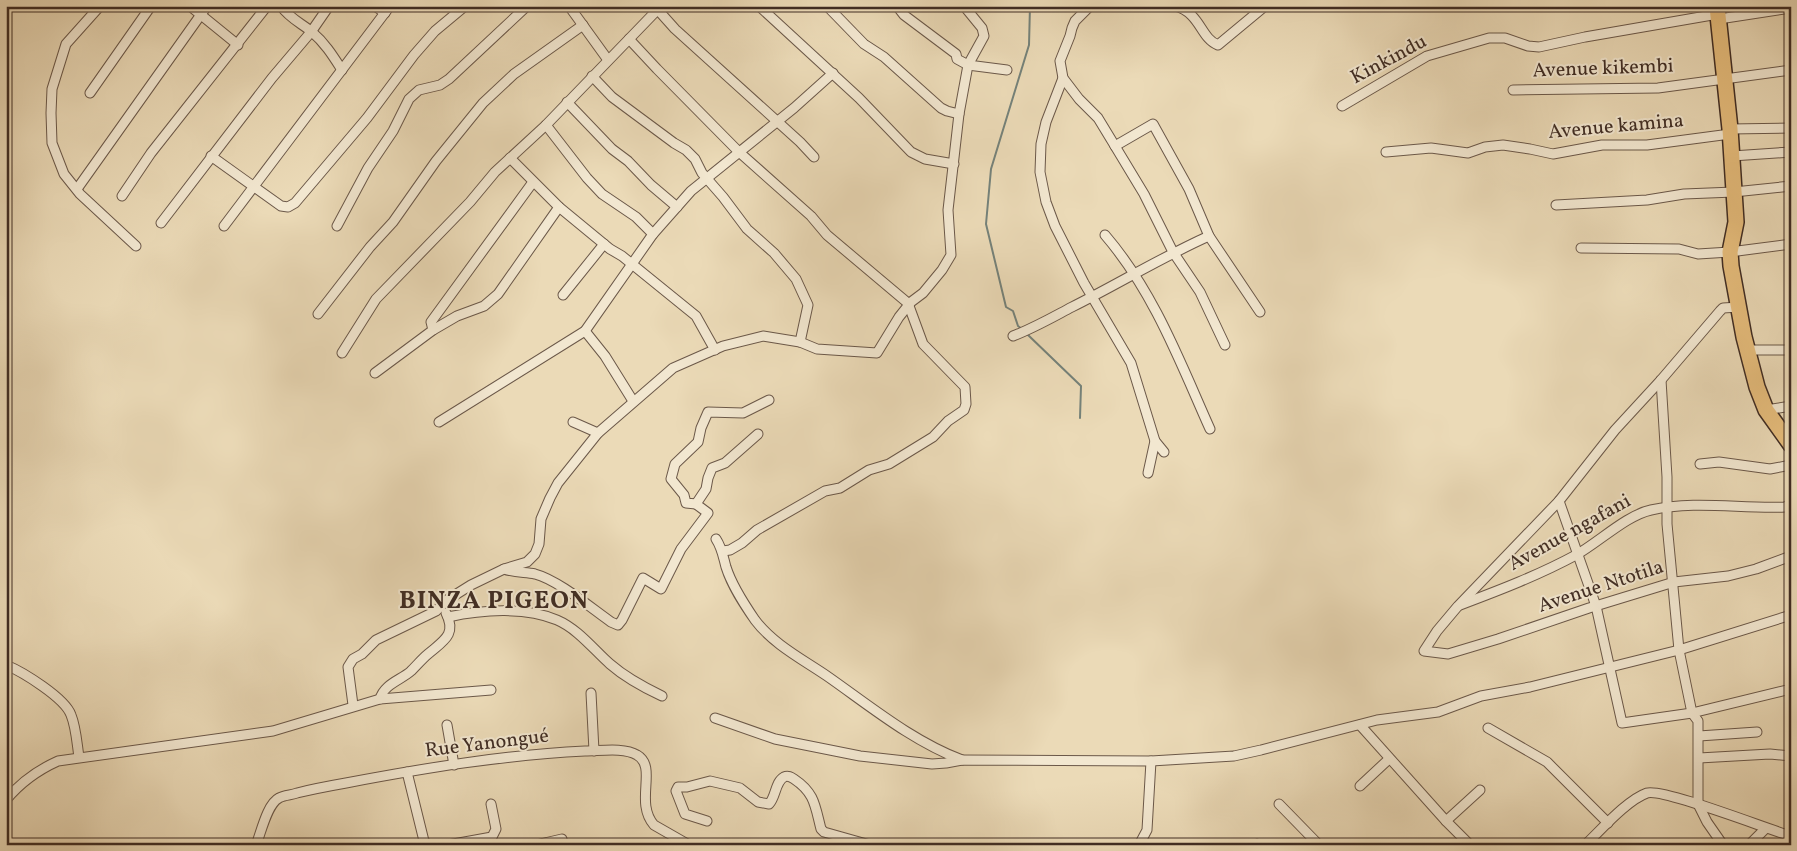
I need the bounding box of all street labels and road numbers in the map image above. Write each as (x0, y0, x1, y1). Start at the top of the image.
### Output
street label: Kinkindu (1346, 28, 1432, 92)
street label: Avenue kikembi (1532, 53, 1674, 85)
street label: Avenue kamina (1547, 107, 1685, 147)
street label: Avenue ngafani (1504, 488, 1636, 578)
street label: Avenue Ntotila (1535, 553, 1668, 621)
street label: Rue Yanongué (423, 723, 551, 765)

